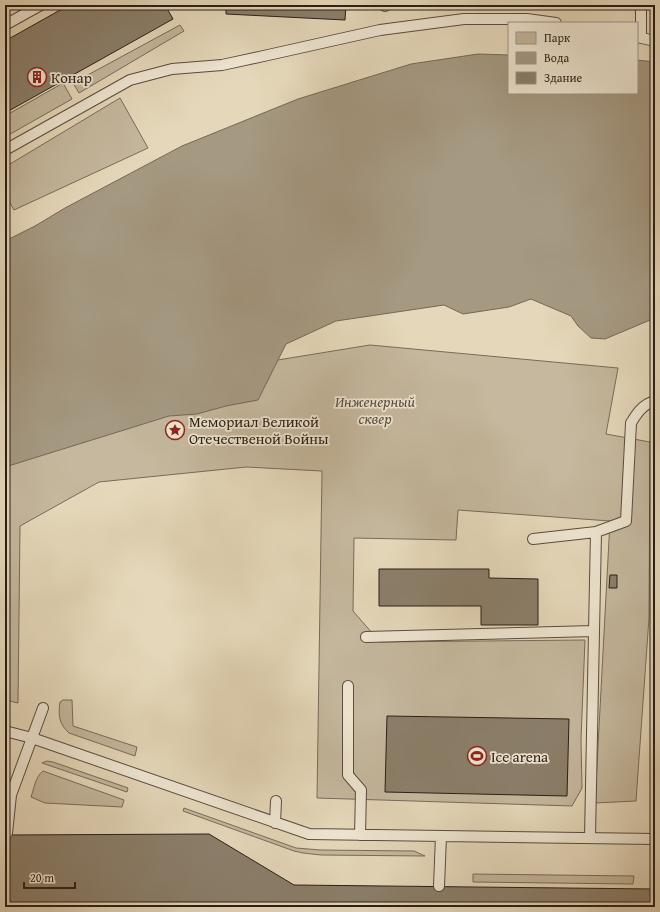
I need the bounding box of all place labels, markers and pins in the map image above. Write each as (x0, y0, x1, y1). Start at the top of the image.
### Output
building icon: Конар (26, 66, 48, 88)
place label: Конар (51, 67, 92, 88)
place label: Мемориал Великой Отечественой Войны (189, 411, 329, 449)
place icon: Мемориал Великой Отечественой Войны (164, 419, 186, 441)
sports icon: Ice arena (466, 745, 488, 767)
place label: Ice arena (491, 746, 548, 767)

